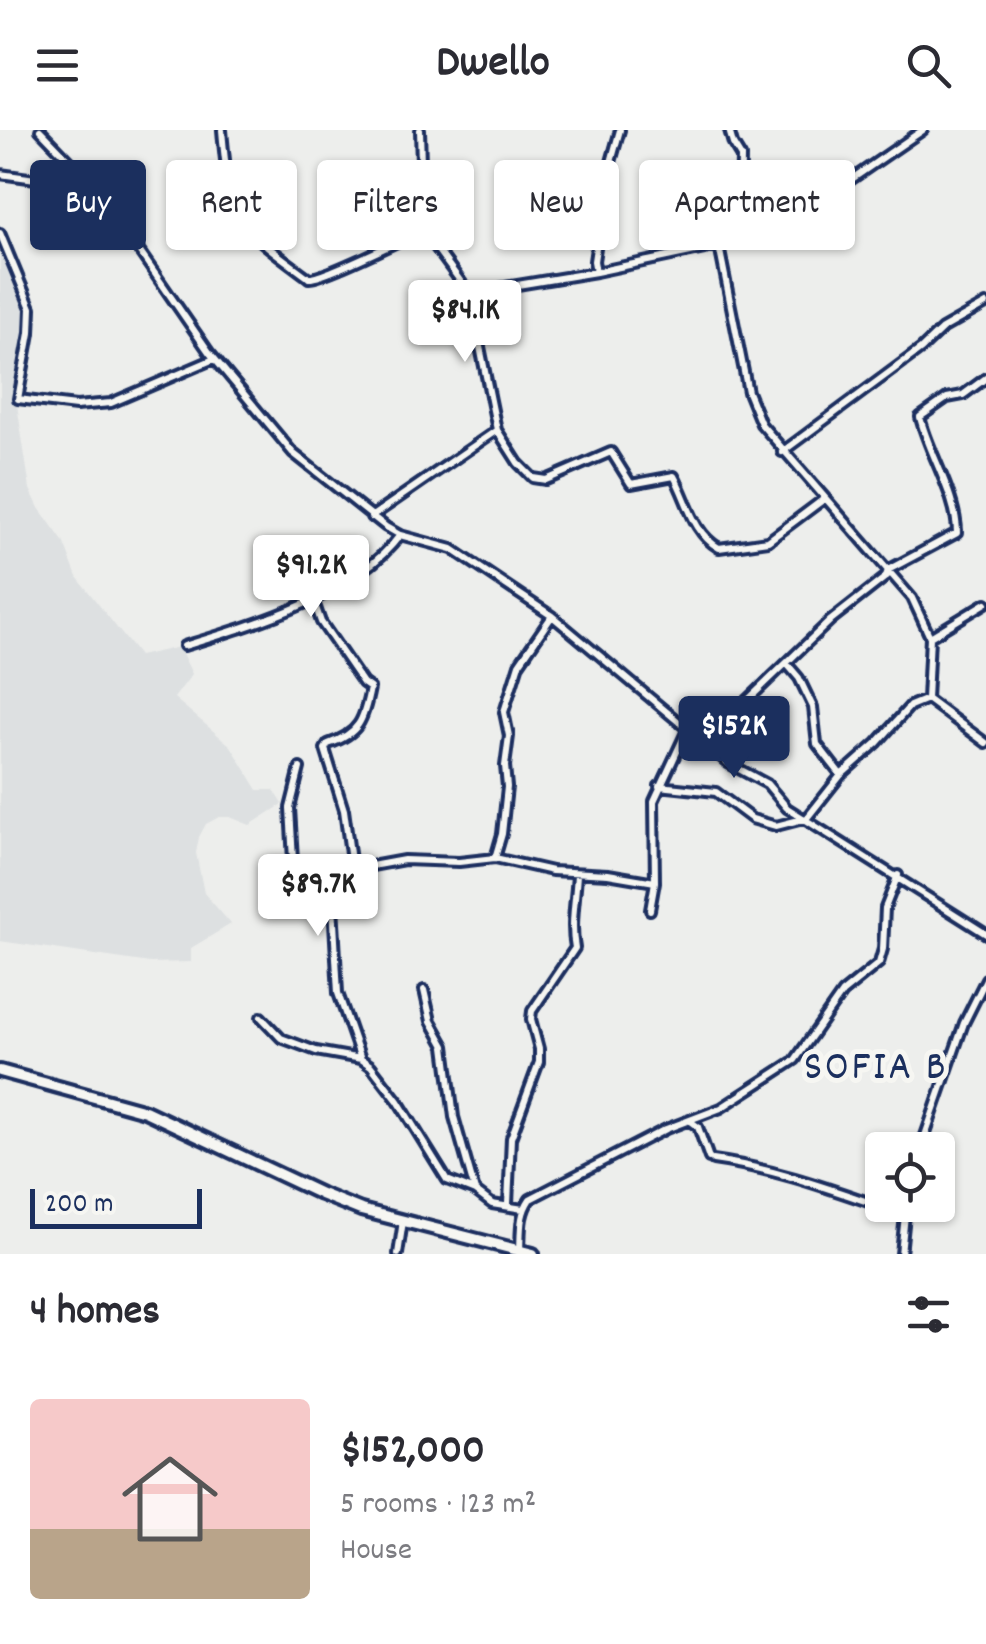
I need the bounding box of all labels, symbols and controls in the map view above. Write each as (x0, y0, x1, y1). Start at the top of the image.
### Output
text: Dwello (436, 33, 550, 97)
icon: menu (30, 38, 85, 93)
icon: search (901, 38, 956, 93)
chip: Buy (30, 160, 146, 250)
chip: Rent (166, 160, 297, 250)
chip: Filters (317, 160, 474, 250)
chip: New (494, 160, 619, 250)
chip: Apartment (639, 160, 855, 250)
pin: $84.1K (384, 280, 546, 365)
text: $84.1K (430, 289, 500, 335)
pin: $91.2K (230, 535, 392, 620)
text: $91.2K (275, 544, 347, 590)
pin: $152K (664, 696, 804, 781)
text: $152K (701, 705, 767, 751)
pin: $89.7K (237, 854, 399, 939)
text: $89.7K (280, 863, 356, 909)
district label: SOFIA B (804, 1040, 948, 1100)
map controls (865, 1132, 955, 1222)
button: locate (865, 1132, 955, 1222)
scale bar (30, 1184, 202, 1228)
text: 200 m (45, 1186, 113, 1226)
text: 4 homes (30, 1284, 160, 1344)
icon: filters (901, 1287, 956, 1342)
text: $152,000 (340, 1423, 485, 1483)
icon: home (110, 1439, 230, 1559)
text: 5 rooms · 123 m² (340, 1483, 536, 1529)
text: House (340, 1529, 412, 1575)

